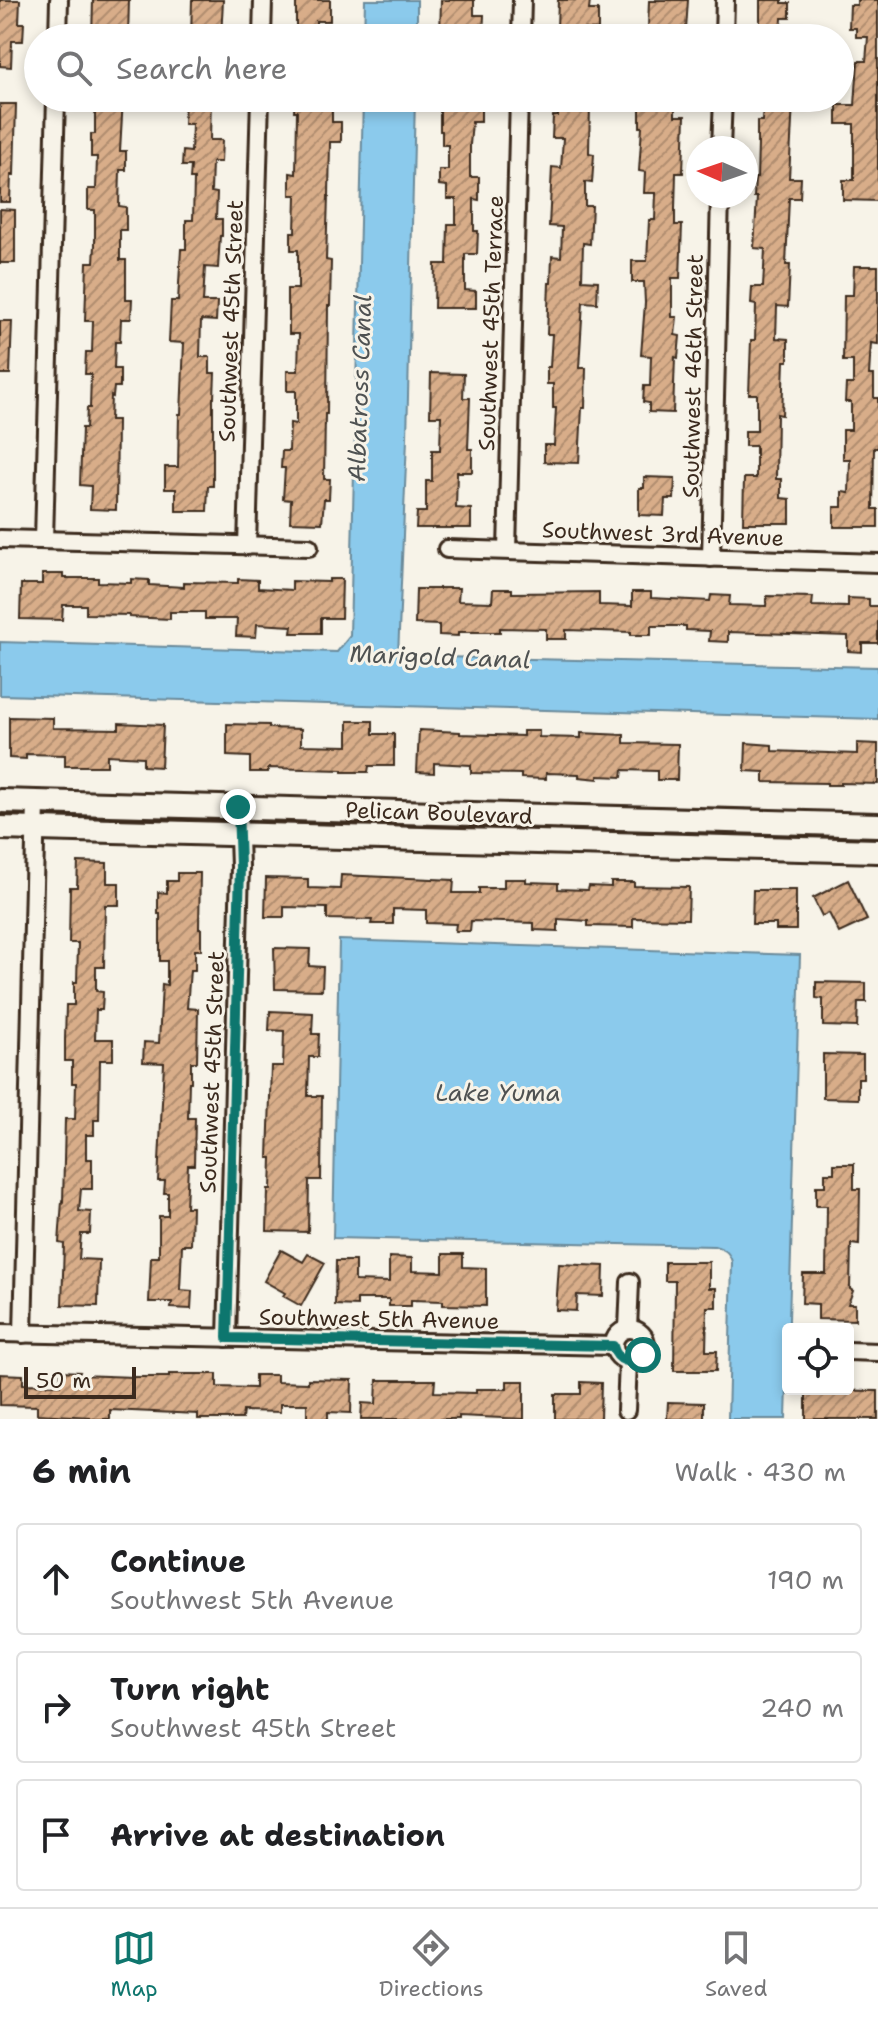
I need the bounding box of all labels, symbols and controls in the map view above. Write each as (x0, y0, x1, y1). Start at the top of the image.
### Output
search box (24, 24, 854, 112)
icon: search (52, 46, 96, 90)
text: Search here (116, 48, 287, 89)
north arrow (686, 136, 758, 208)
street label: Southwest 45th Terrace (472, 195, 510, 451)
street label: Southwest 45th Street (212, 199, 250, 443)
street label: Southwest 46th Street (676, 254, 710, 498)
water label: Albatross Canal (341, 294, 379, 482)
street label: Southwest 3rd Avenue (541, 515, 785, 553)
water label: Marigold Canal (349, 638, 531, 676)
route end (220, 789, 256, 825)
street label: Pelican Boulevard (345, 795, 533, 831)
street label: Southwest 45th Street (193, 950, 231, 1194)
water label: Lake Yuma (435, 1077, 561, 1109)
street label: Southwest 5th Avenue (259, 1302, 499, 1336)
map controls (782, 1323, 854, 1395)
button: locate (782, 1323, 854, 1395)
route start (625, 1337, 661, 1373)
scale bar (24, 1363, 136, 1399)
text: 50 m (36, 1366, 91, 1395)
text: 6 min (32, 1448, 131, 1494)
text: Walk · 430 m (674, 1454, 846, 1489)
text: Continue (110, 1541, 246, 1582)
icon: ahead (34, 1557, 78, 1601)
text: 190 m (767, 1562, 844, 1597)
text: Southwest 5th Avenue (110, 1582, 394, 1617)
text: Turn right (110, 1669, 269, 1710)
icon: right (34, 1685, 78, 1729)
text: 240 m (760, 1690, 844, 1725)
text: Southwest 45th Street (110, 1710, 396, 1745)
icon: arrive (34, 1813, 78, 1857)
text: Arrive at destination (110, 1815, 445, 1856)
tab: Map (111, 1926, 158, 2003)
tab: Directions (379, 1926, 484, 2003)
tab: Saved (705, 1926, 767, 2003)

